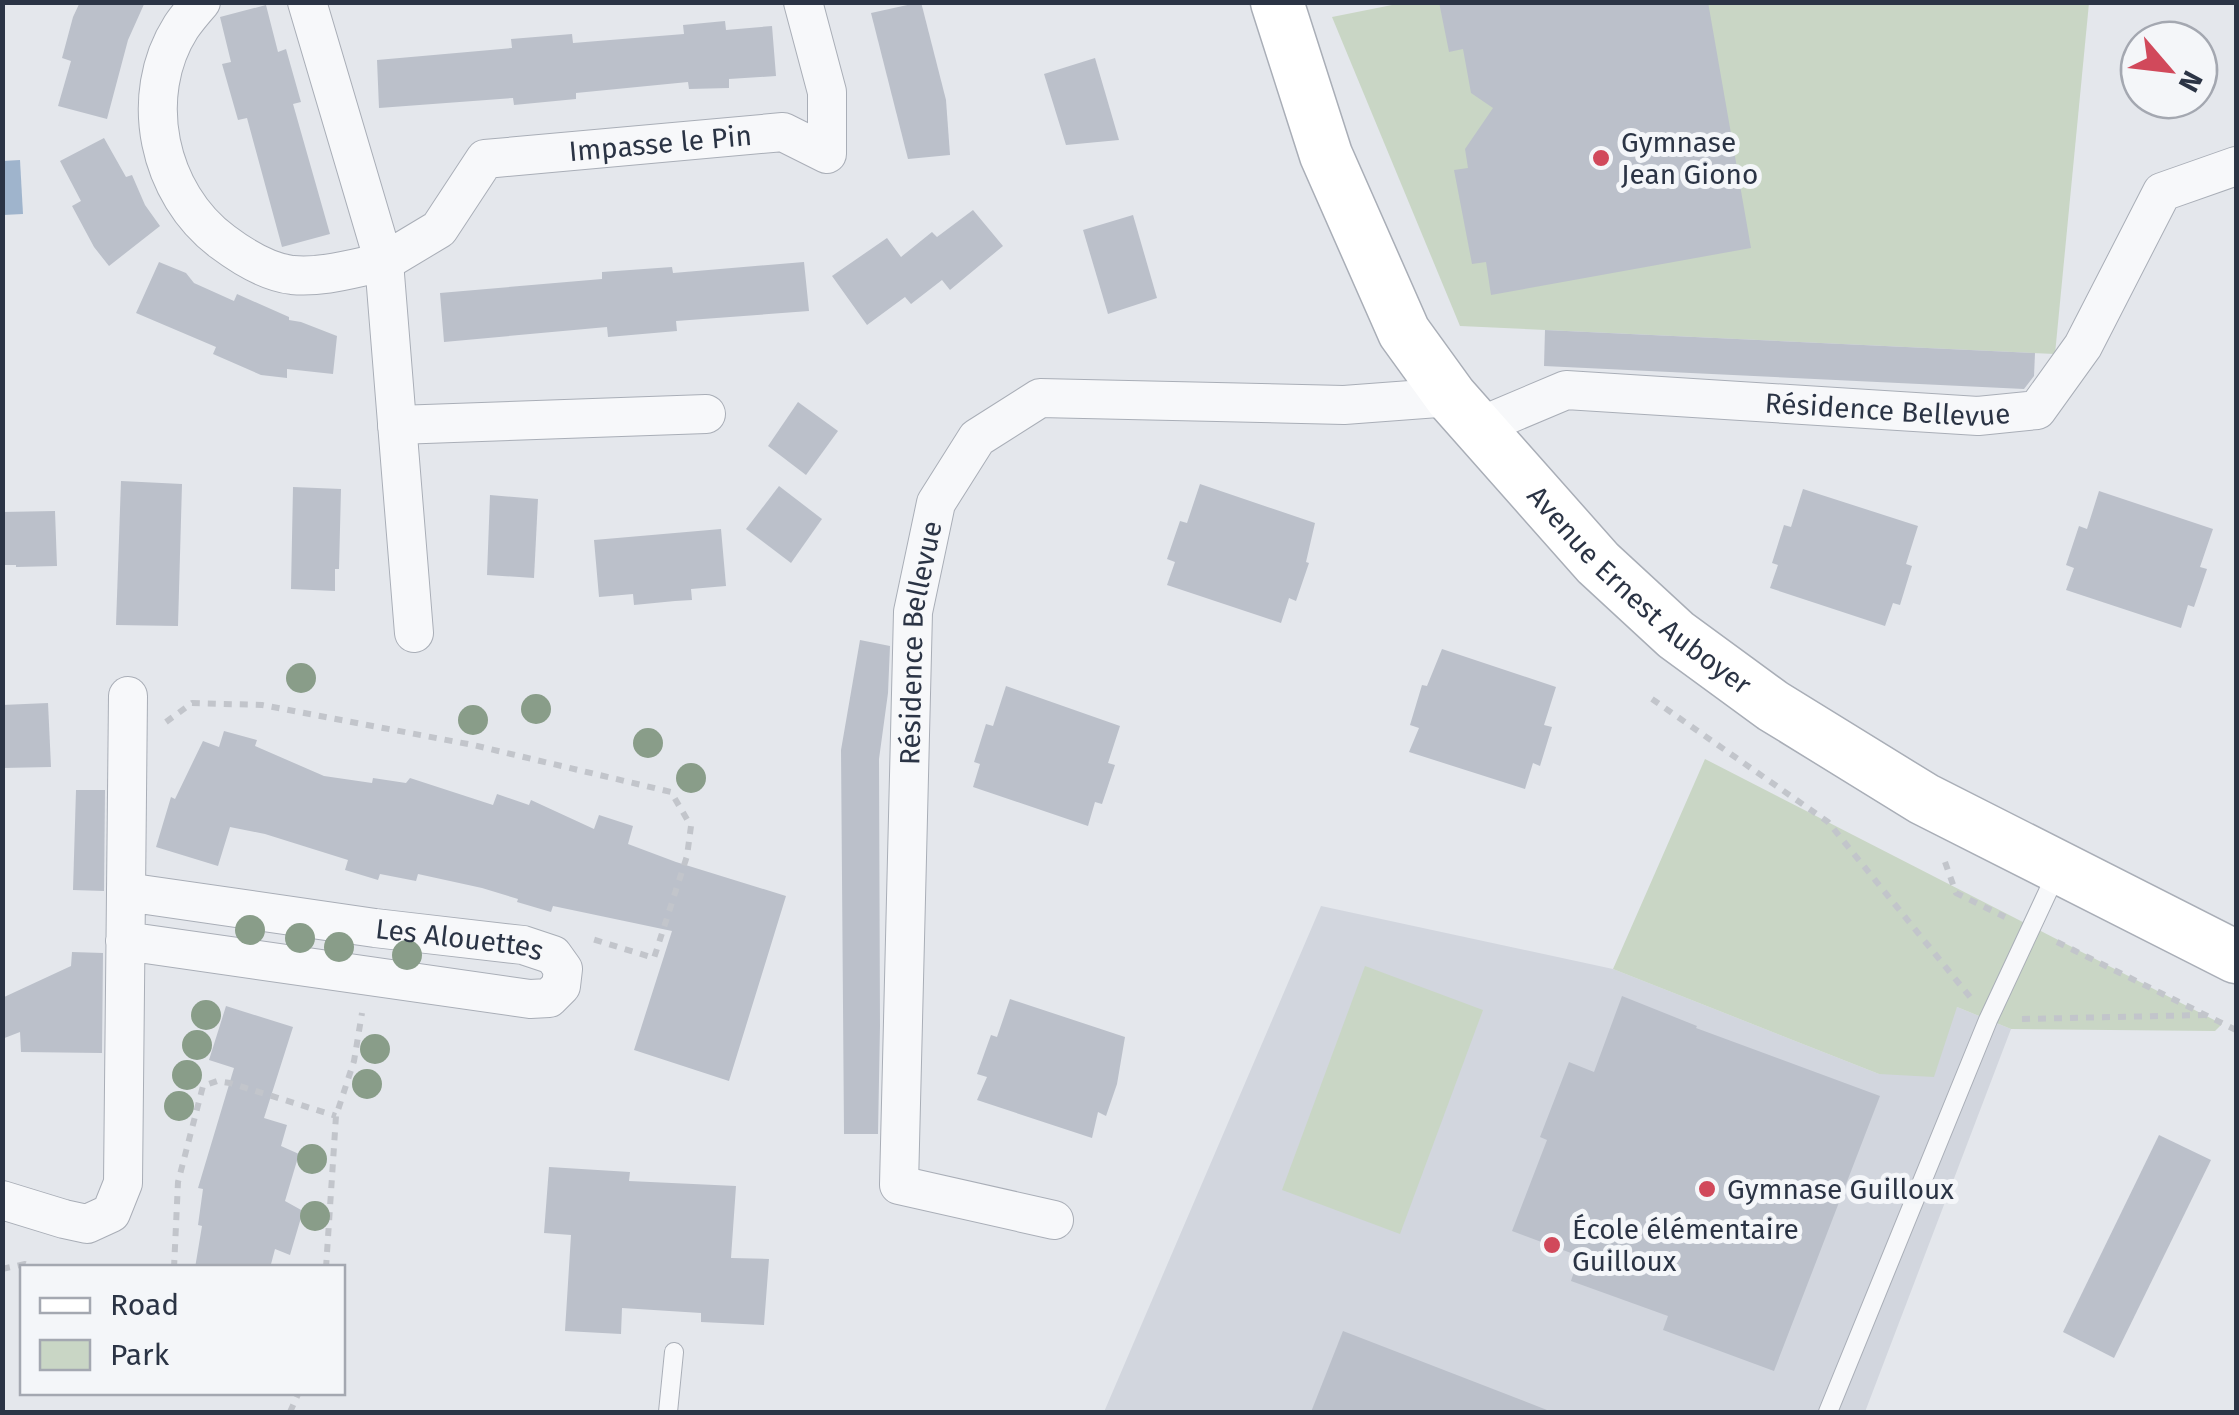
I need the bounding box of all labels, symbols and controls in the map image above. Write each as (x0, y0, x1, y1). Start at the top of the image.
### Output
north arrow (2119, 20, 2219, 120)
text: N (2172, 66, 2210, 97)
street label: Impasse le Pin (567, 118, 753, 168)
place label: Gymnase Jean Giono (1621, 126, 1758, 191)
marker: Gymnase Jean Giono (1590, 147, 1612, 169)
street label: Résidence Bellevue (1764, 386, 2012, 433)
street label: Avenue Ernest Auboyer (1521, 479, 1758, 701)
street label: Résidence Bellevue (893, 518, 948, 765)
street label: Les Alouettes (374, 912, 548, 967)
place label: Gymnase Guilloux (1727, 1173, 1954, 1206)
marker: Gymnase Guilloux (1696, 1178, 1718, 1200)
place label: École élémentaire Guilloux (1572, 1213, 1799, 1278)
marker: École élémentaire Guilloux (1541, 1234, 1563, 1256)
legend (20, 1265, 345, 1395)
text: Road (110, 1287, 179, 1323)
text: Park (110, 1337, 170, 1373)

